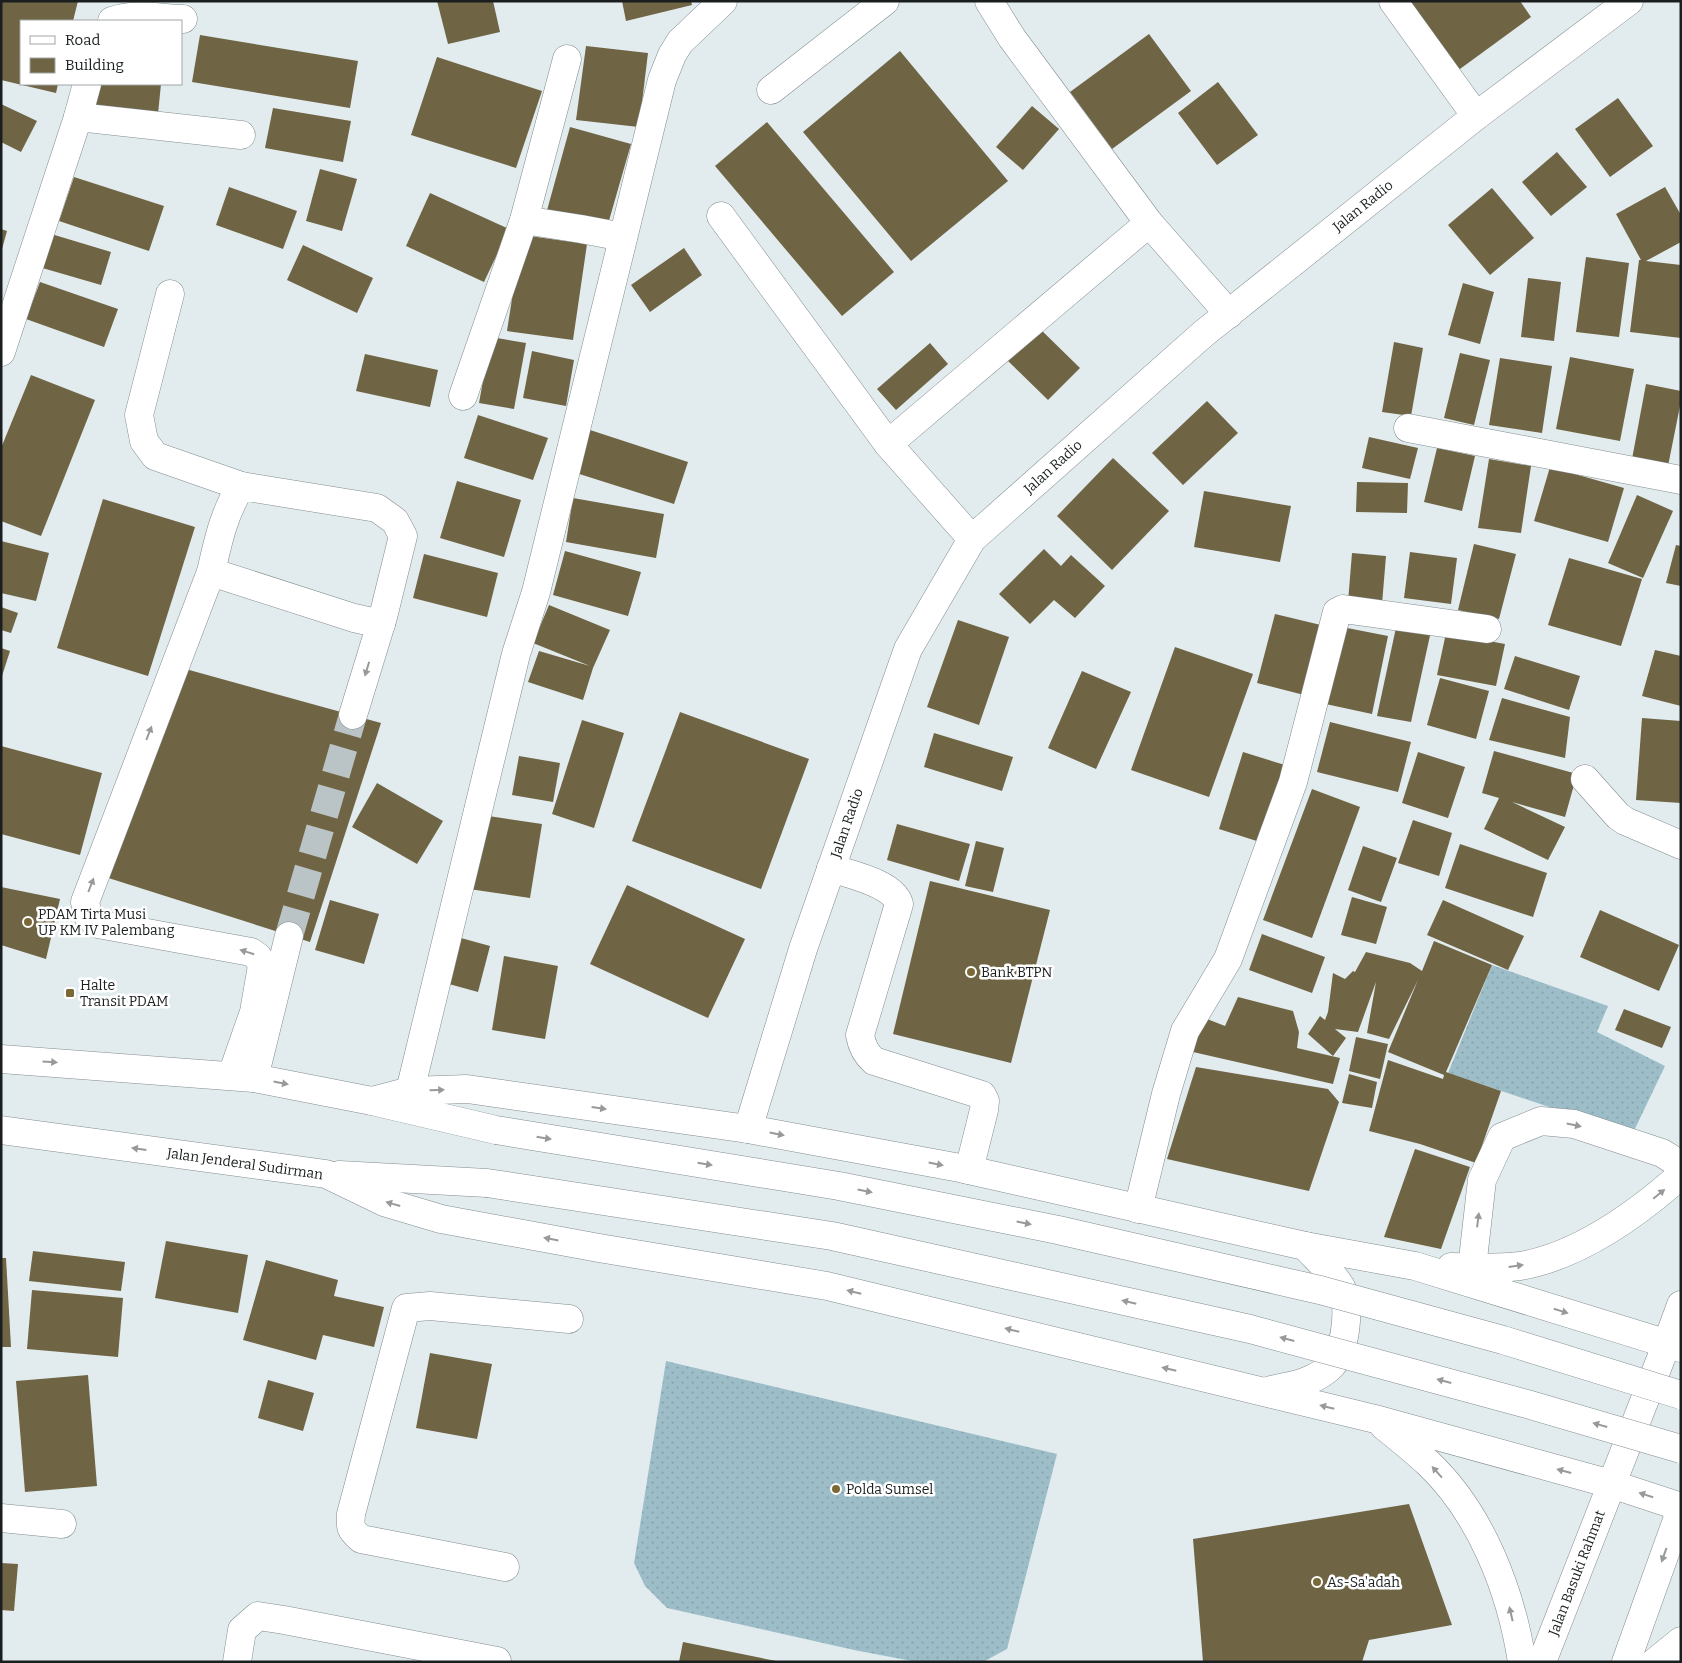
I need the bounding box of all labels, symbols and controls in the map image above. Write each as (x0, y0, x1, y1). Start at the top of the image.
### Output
legend (20, 20, 182, 85)
text: Road (65, 31, 100, 49)
text: Building (65, 56, 124, 74)
street label: Jalan Radio (1329, 177, 1396, 236)
street label: Jalan Radio (1020, 436, 1086, 498)
one-way arrow (362, 662, 370, 677)
one-way arrow (145, 725, 153, 740)
street label: Jalan Radio (827, 786, 867, 861)
one-way arrow (87, 877, 95, 892)
place label: PDAM Tirta Musi UP KM IV Palembang (38, 906, 175, 939)
marker: PDAM Tirta Musi UP KM IV Palembang (22, 916, 34, 928)
one-way arrow (239, 948, 254, 956)
place label: Bank BTPN (981, 964, 1052, 981)
marker: Bank BTPN (965, 966, 977, 978)
place label: Halte Transit PDAM (80, 977, 169, 1010)
marker: Halte Transit PDAM (64, 987, 76, 999)
one-way arrow (42, 1058, 58, 1066)
one-way arrow (274, 1079, 289, 1087)
one-way arrow (430, 1086, 446, 1094)
one-way arrow (591, 1104, 607, 1112)
one-way arrow (1566, 1121, 1581, 1129)
one-way arrow (769, 1130, 784, 1138)
one-way arrow (537, 1134, 553, 1142)
one-way arrow (131, 1144, 147, 1152)
street label: Jalan Jenderal Sudirman (165, 1144, 324, 1183)
one-way arrow (697, 1160, 713, 1168)
one-way arrow (929, 1160, 945, 1168)
one-way arrow (857, 1187, 872, 1195)
one-way arrow (1652, 1188, 1665, 1199)
one-way arrow (385, 1200, 400, 1208)
one-way arrow (1474, 1211, 1482, 1227)
one-way arrow (1017, 1219, 1032, 1227)
one-way arrow (543, 1235, 559, 1243)
one-way arrow (1508, 1262, 1524, 1270)
one-way arrow (846, 1288, 861, 1296)
one-way arrow (1121, 1298, 1137, 1306)
one-way arrow (1554, 1308, 1569, 1316)
one-way arrow (1004, 1326, 1019, 1334)
one-way arrow (1280, 1334, 1295, 1342)
one-way arrow (1162, 1365, 1177, 1373)
one-way arrow (1437, 1377, 1452, 1385)
one-way arrow (1320, 1403, 1335, 1411)
one-way arrow (1593, 1421, 1608, 1429)
one-way arrow (1431, 1465, 1442, 1478)
one-way arrow (1557, 1467, 1572, 1475)
place label: Polda Sumsel (846, 1481, 933, 1498)
marker: Polda Sumsel (830, 1483, 842, 1495)
one-way arrow (1638, 1491, 1653, 1499)
street label: Jalan Basuki Rahmat (1545, 1508, 1609, 1639)
one-way arrow (1660, 1547, 1668, 1562)
place label: As-Sa'adah (1327, 1574, 1400, 1591)
marker: As-Sa'adah (1311, 1576, 1323, 1588)
one-way arrow (1507, 1607, 1515, 1622)

